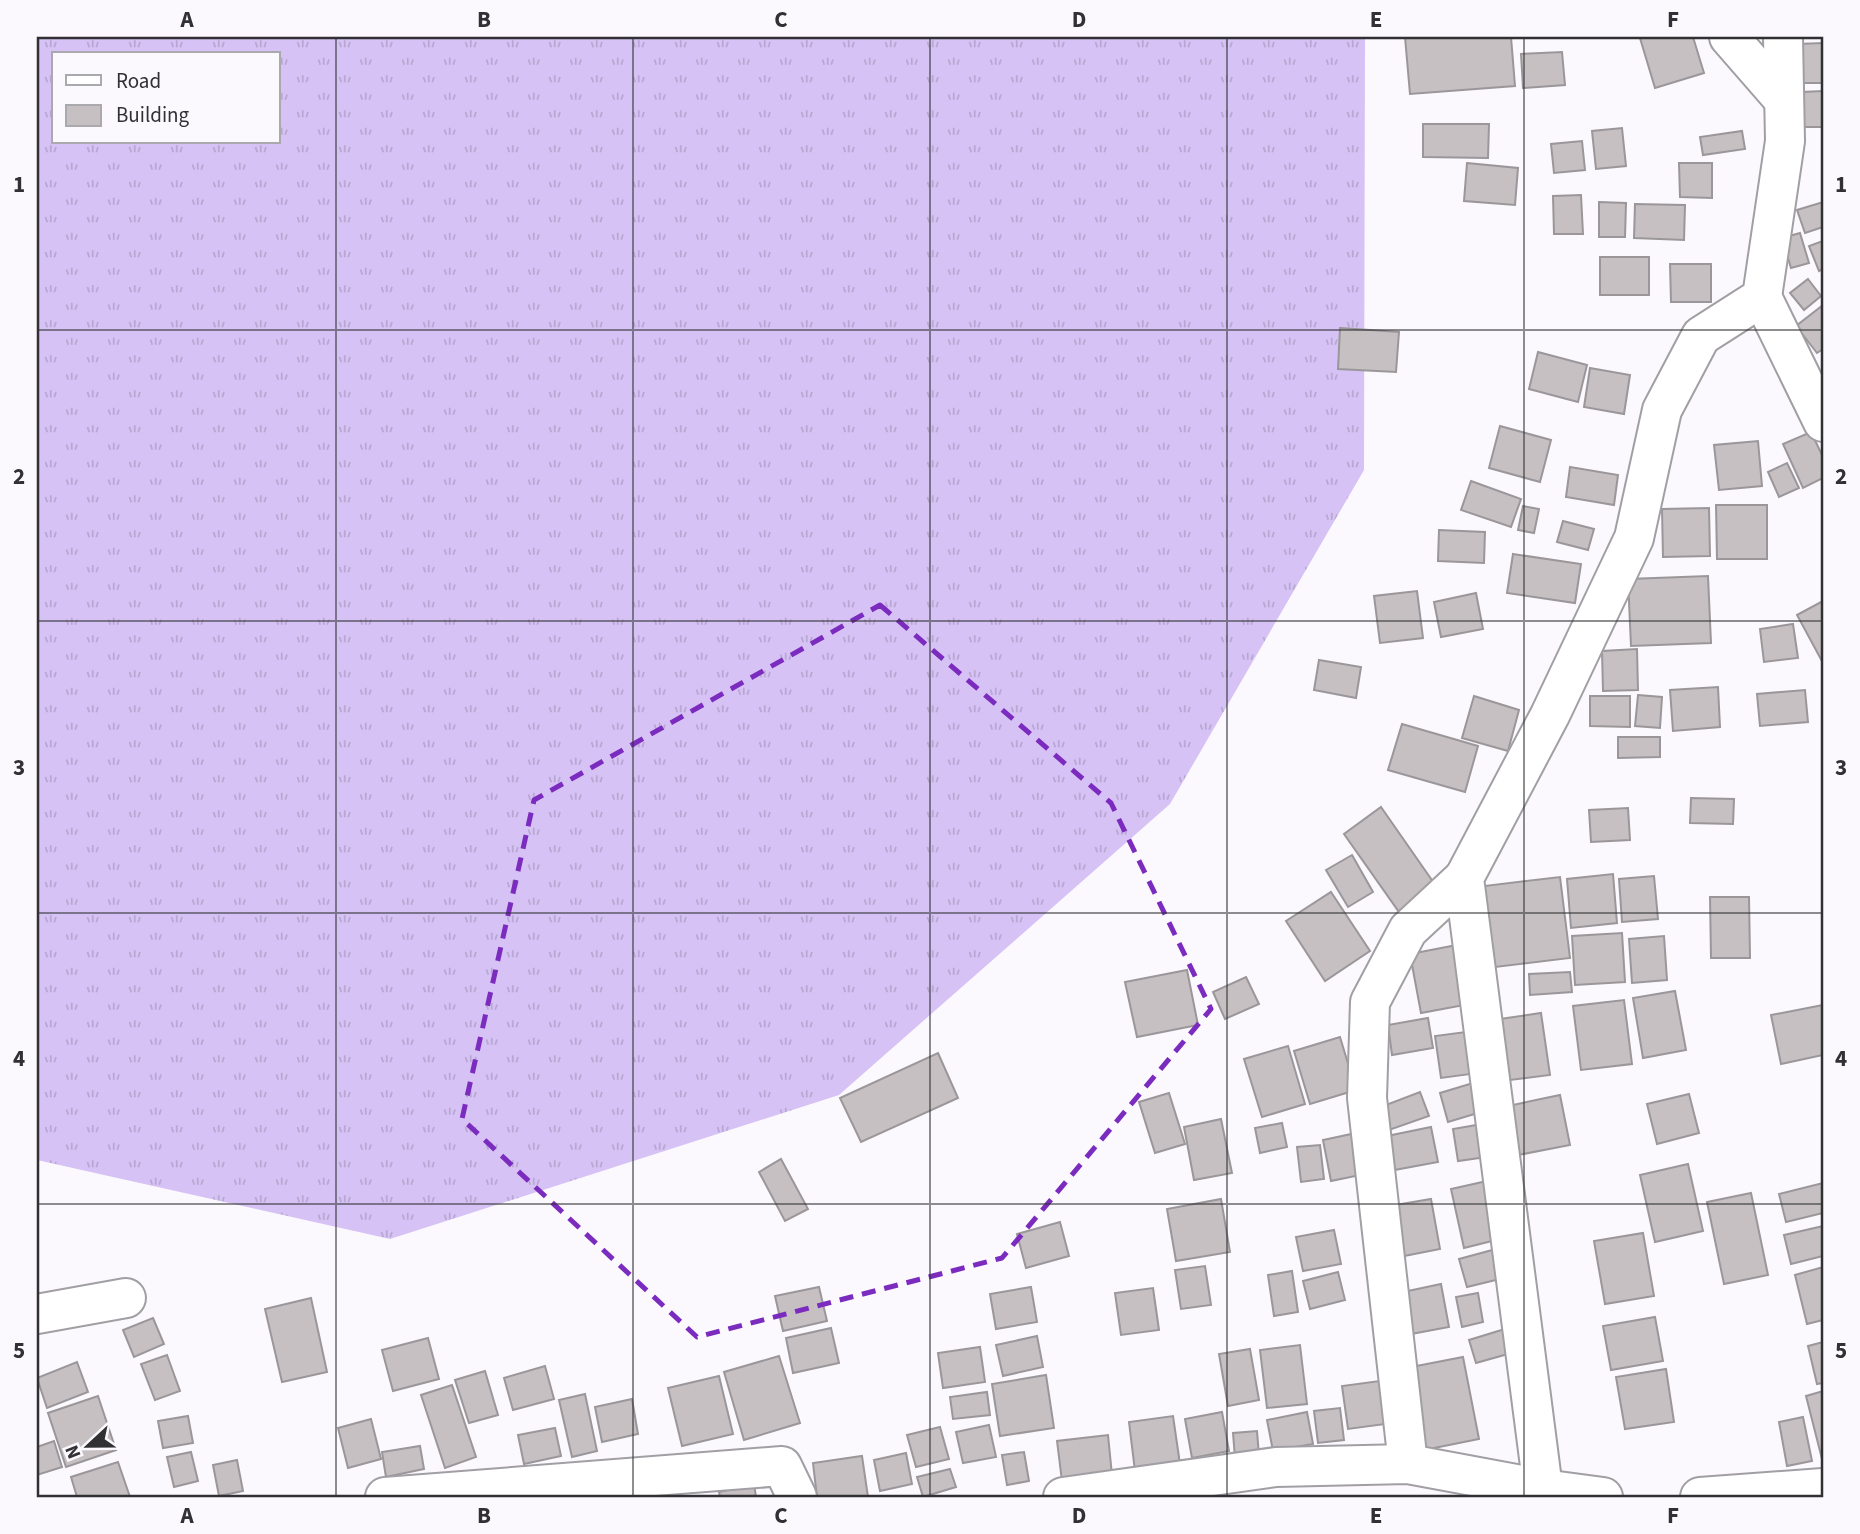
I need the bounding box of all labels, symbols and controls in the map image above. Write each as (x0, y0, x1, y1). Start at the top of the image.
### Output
text: A (179, 3, 194, 36)
text: B (477, 3, 491, 36)
text: C (774, 3, 788, 36)
text: D (1072, 3, 1086, 36)
text: E (1370, 3, 1382, 36)
text: F (1667, 3, 1679, 36)
legend (52, 52, 280, 144)
text: Road (116, 66, 161, 96)
text: Building (116, 100, 190, 130)
text: 1 (13, 168, 25, 201)
text: 1 (1835, 168, 1847, 201)
text: 2 (13, 460, 25, 493)
text: 2 (1835, 460, 1847, 493)
text: 3 (13, 751, 25, 784)
text: 3 (1835, 751, 1847, 784)
text: 4 (13, 1042, 25, 1075)
text: 4 (1835, 1042, 1847, 1075)
text: 5 (13, 1334, 25, 1367)
text: 5 (1835, 1334, 1847, 1367)
north arrow (52, 1412, 122, 1482)
text: N (59, 1441, 89, 1463)
text: A (179, 1499, 194, 1532)
text: B (477, 1499, 491, 1532)
text: C (774, 1499, 788, 1532)
text: D (1072, 1499, 1086, 1532)
text: E (1370, 1499, 1382, 1532)
text: F (1667, 1499, 1679, 1532)

